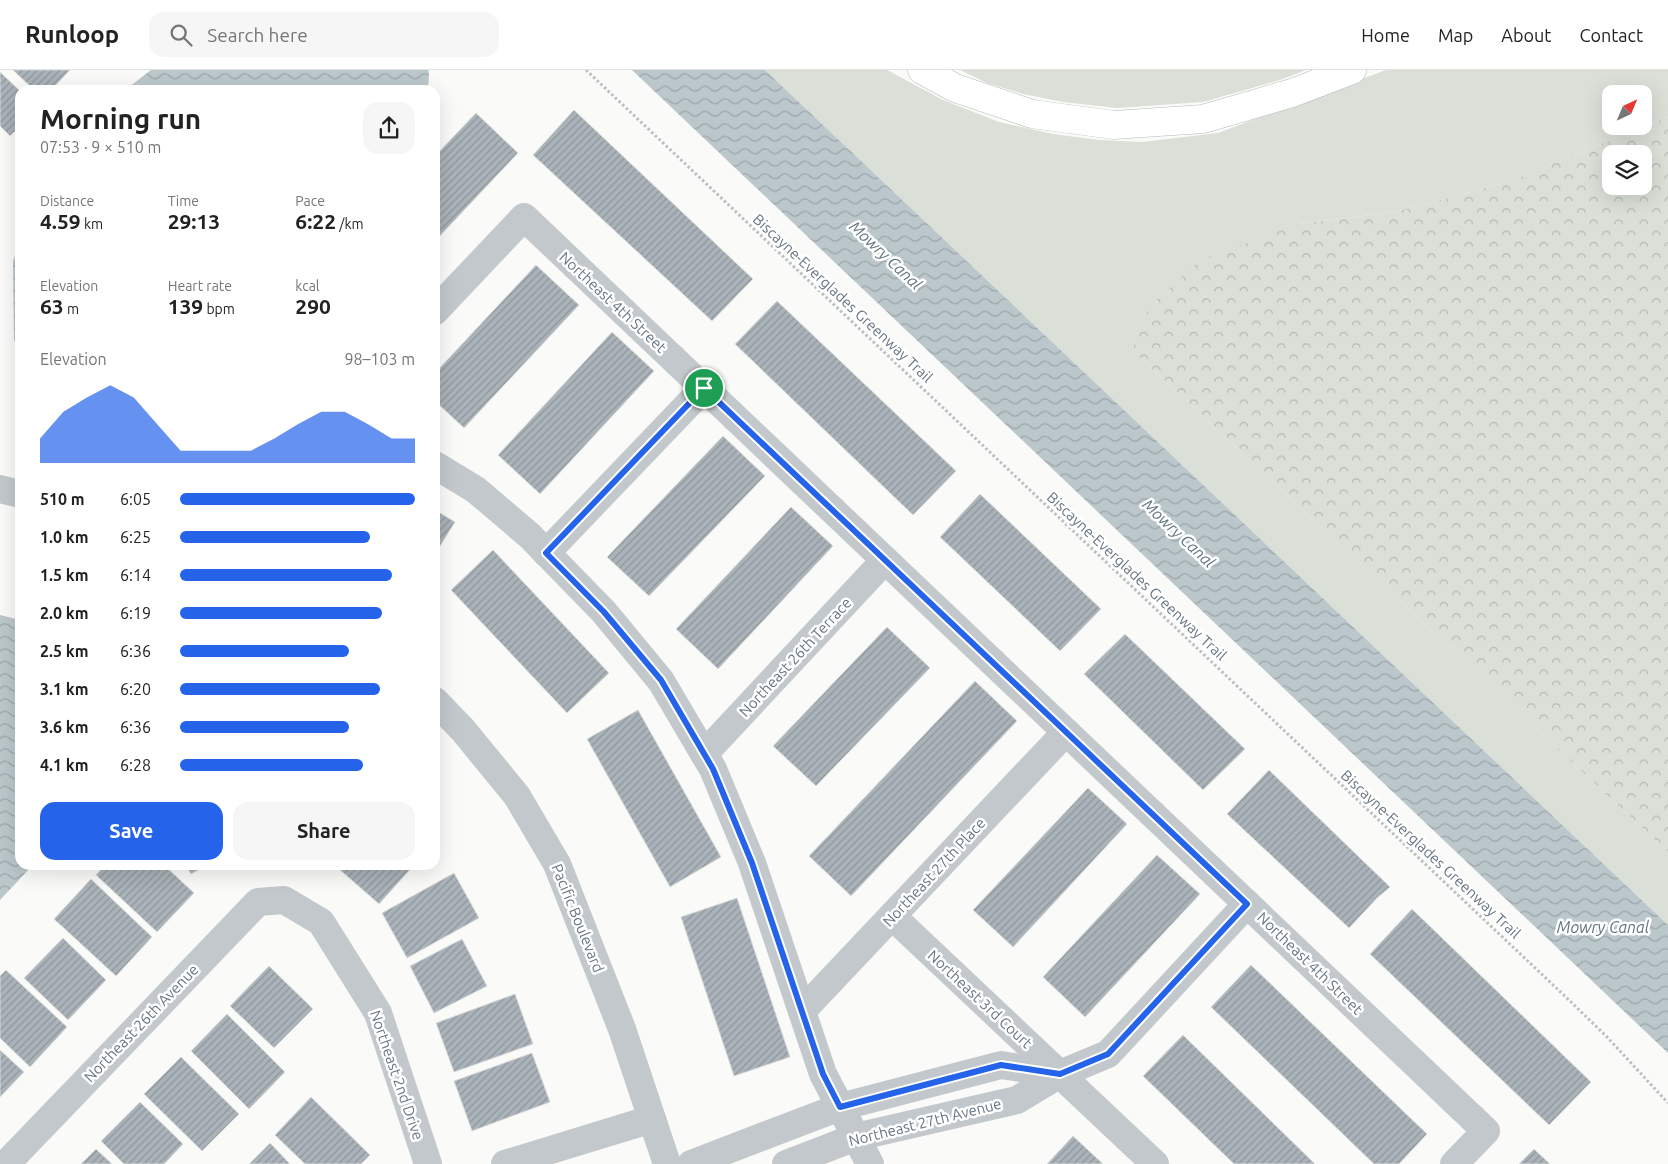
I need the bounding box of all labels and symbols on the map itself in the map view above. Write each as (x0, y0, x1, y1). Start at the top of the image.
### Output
north arrow (1602, 85, 1652, 135)
street label: Biscayne-Everglades Greenway Trail (750, 210, 936, 386)
water label: Mowry Canal (846, 217, 926, 293)
street label: Northeast 4th Street (556, 248, 670, 356)
pin (683, 367, 725, 409)
street label: Biscayne-Everglades Greenway Trail (1044, 488, 1230, 664)
water label: Mowry Canal (1139, 495, 1219, 571)
street label: Northeast 26th Terrace (735, 594, 855, 720)
street label: Biscayne-Everglades Greenway Trail (1338, 766, 1524, 942)
street label: Northeast 27th Place (879, 814, 989, 930)
street label: Pacific Boulevard (548, 861, 608, 975)
street label: Northeast 4th Street (1254, 908, 1366, 1018)
water label: Mowry Canal (1557, 918, 1650, 936)
street label: Northeast 3rd Court (925, 946, 1036, 1052)
street label: Northeast 26th Avenue (80, 961, 202, 1085)
street label: Northeast 2nd Drive (367, 1008, 427, 1142)
street label: Northeast 27th Avenue (847, 1095, 1003, 1149)

